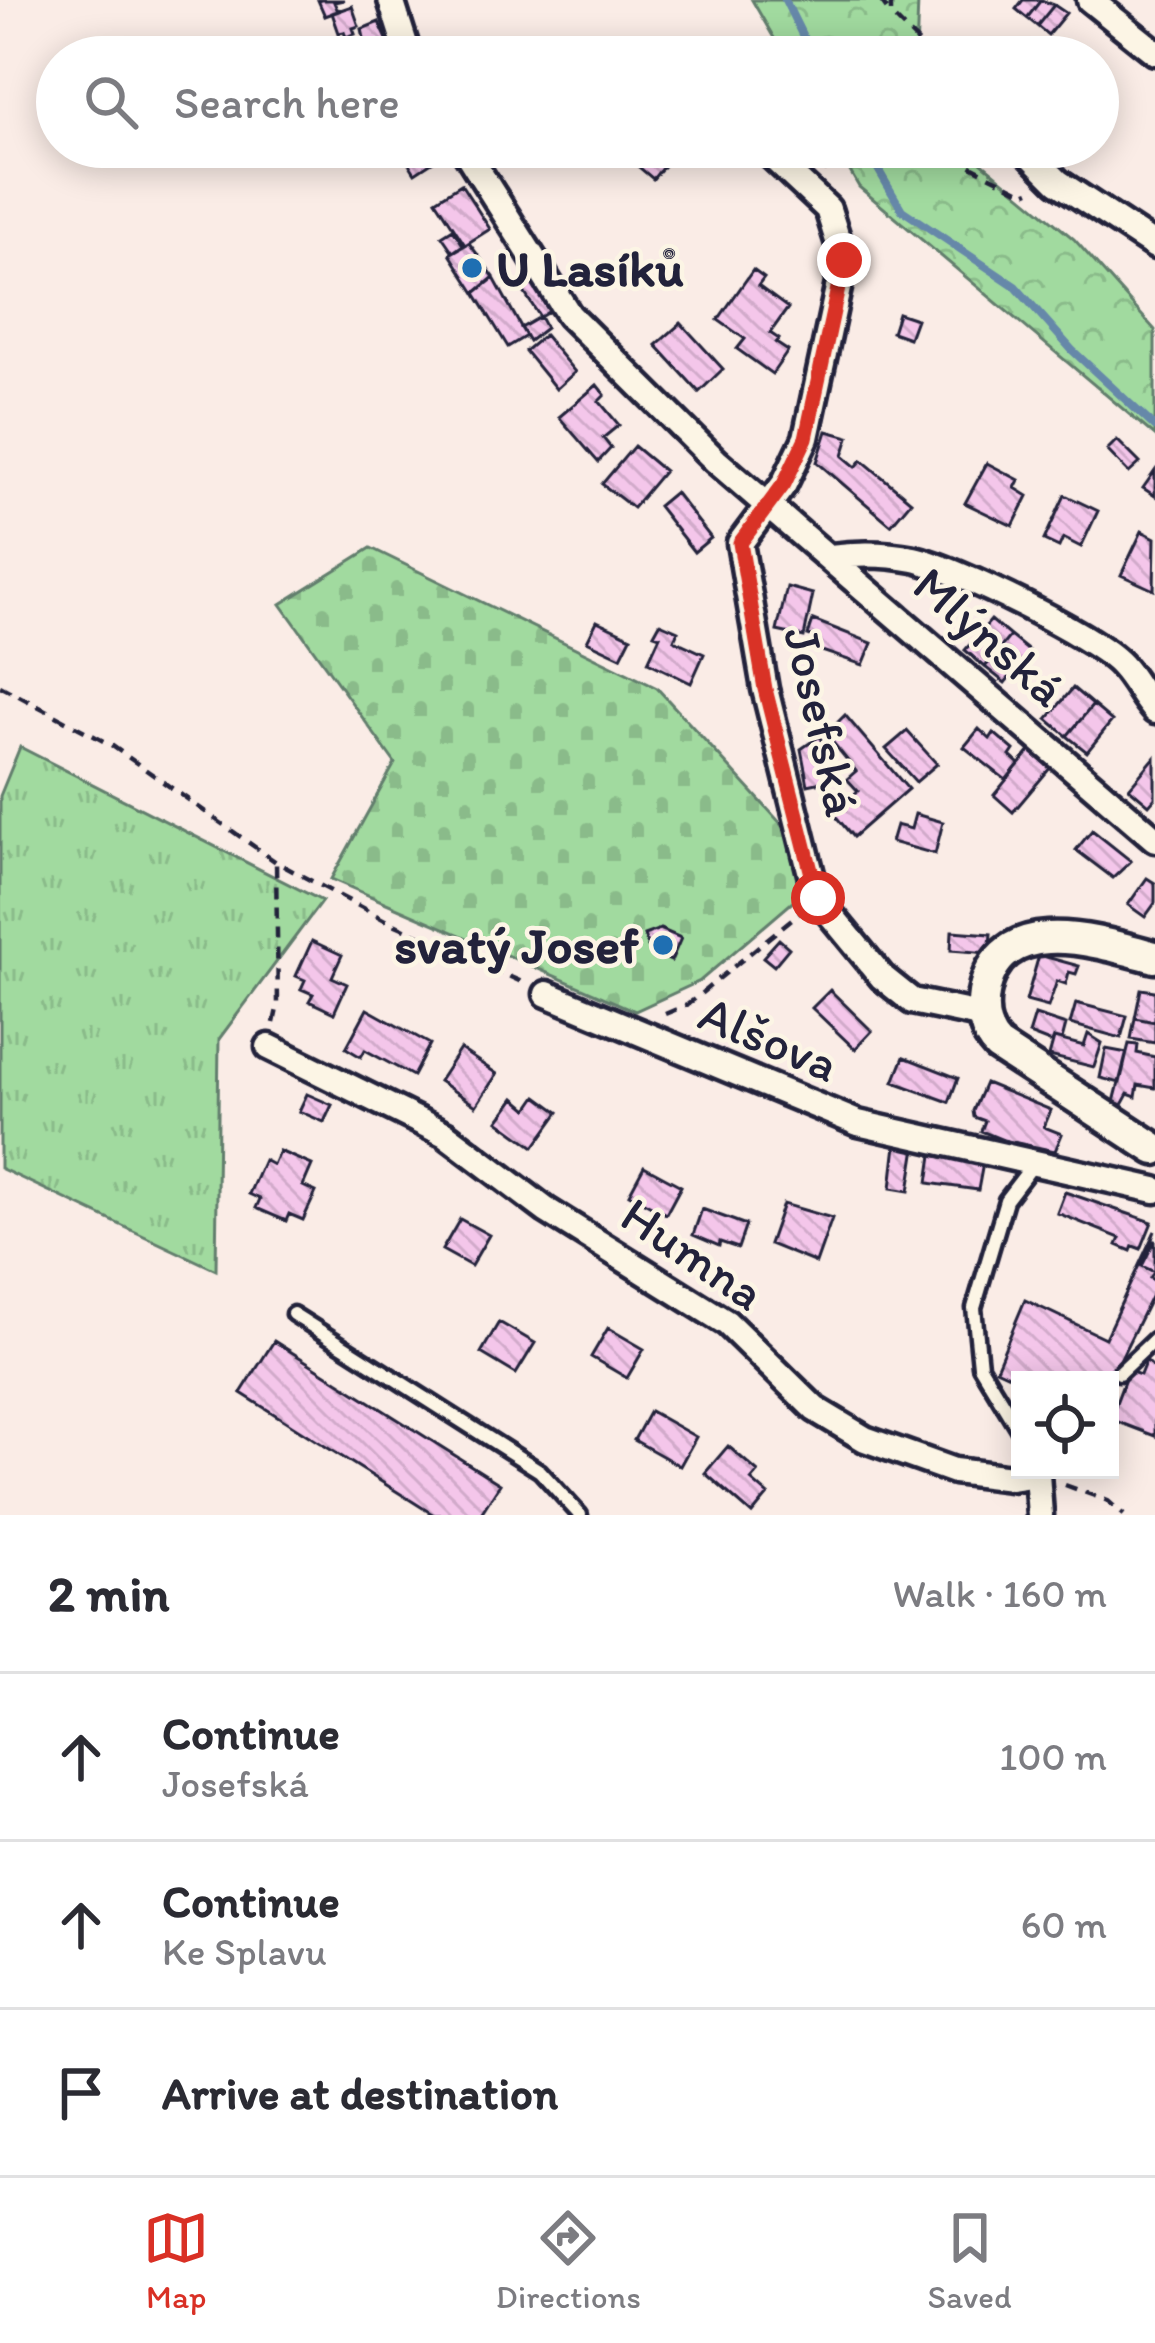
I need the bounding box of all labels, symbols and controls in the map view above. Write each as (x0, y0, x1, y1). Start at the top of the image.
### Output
search box (36, 36, 1119, 168)
icon: search (78, 69, 144, 135)
text: Search here (174, 75, 400, 129)
route end (817, 233, 871, 287)
place label: U Lasíků (496, 238, 684, 299)
marker: U Lasíků (459, 255, 485, 281)
street label: Mlýnská (901, 554, 1078, 719)
street label: Josefská (771, 621, 874, 822)
route start (791, 871, 845, 925)
place label: svatý Josef (394, 915, 640, 976)
marker: svatý Josef (650, 932, 676, 958)
street label: Alšova (690, 982, 847, 1095)
street label: Humna (610, 1184, 776, 1323)
map controls (1011, 1371, 1119, 1479)
button: locate (1011, 1371, 1119, 1479)
text: 2 min (48, 1563, 169, 1624)
text: Walk · 160 m (893, 1570, 1107, 1617)
text: Continue (162, 1706, 340, 1760)
icon: ahead (48, 1724, 114, 1790)
text: 100 m (999, 1733, 1107, 1780)
text: Josefská (162, 1760, 309, 1807)
text: Continue (162, 1874, 340, 1928)
icon: ahead (48, 1892, 114, 1958)
text: 60 m (1021, 1901, 1107, 1948)
text: Ke Splavu (162, 1928, 327, 1975)
icon: arrive (48, 2060, 114, 2126)
text: Arrive at destination (162, 2066, 558, 2120)
tab: Map (143, 2205, 209, 2316)
tab: Directions (496, 2205, 641, 2316)
tab: Saved (928, 2205, 1012, 2316)

